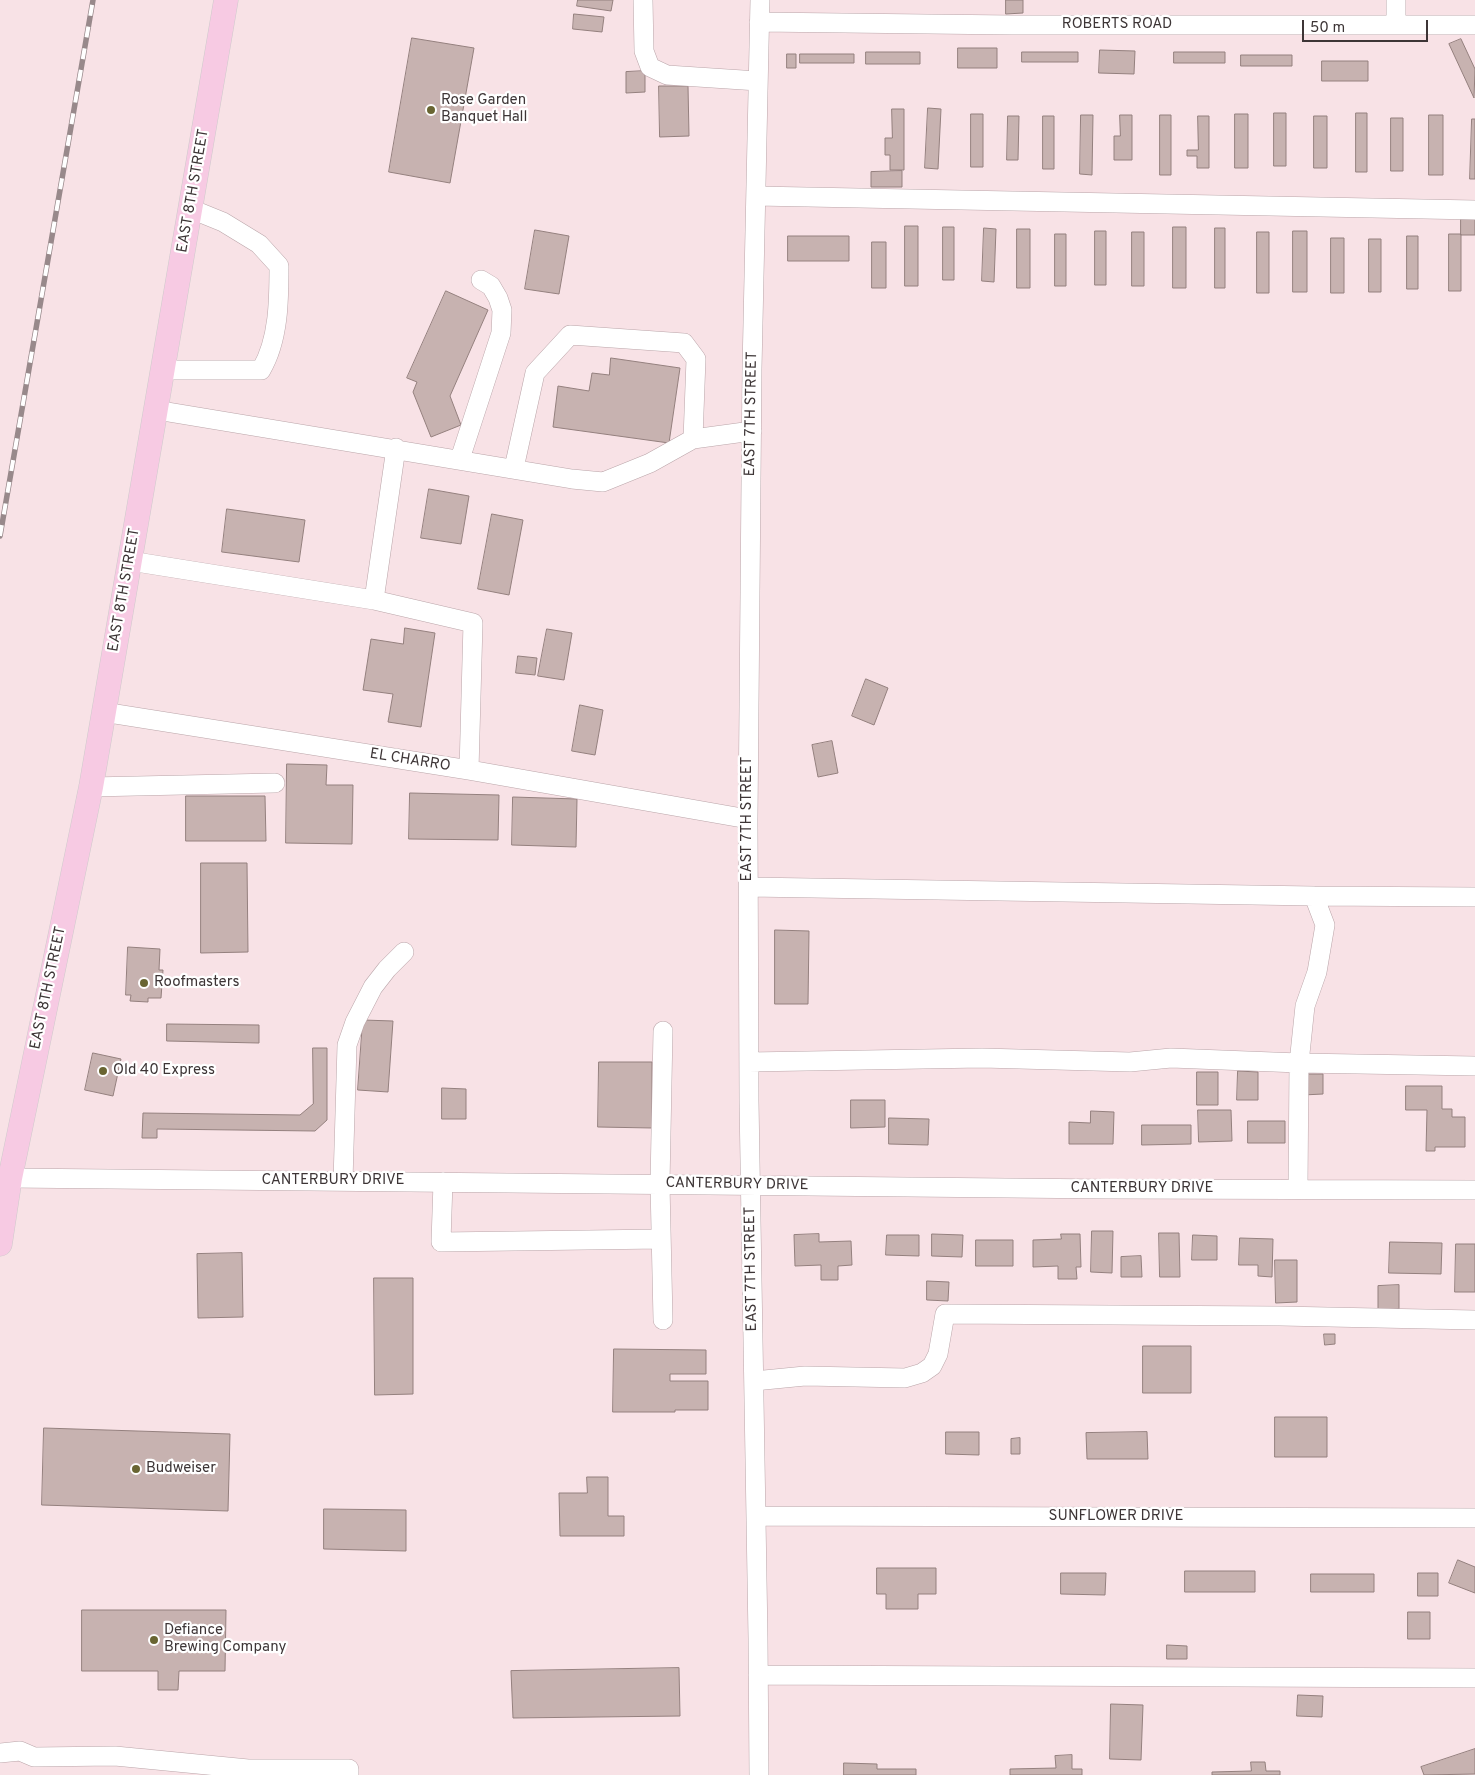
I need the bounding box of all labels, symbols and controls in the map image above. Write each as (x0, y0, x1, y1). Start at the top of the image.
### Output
scale bar (1305, 10, 1431, 42)
street label: ROBERTS ROAD (1062, 16, 1172, 34)
text: 50 m (1310, 19, 1345, 38)
place label: Rose Garden Banquet Hall (441, 92, 527, 127)
marker: Rose Garden Banquet Hall (425, 104, 437, 116)
street label: EAST 8TH STREET (174, 128, 214, 254)
street label: EAST 7TH STREET (742, 351, 762, 477)
street label: EAST 8TH STREET (105, 527, 145, 653)
street label: EL CHARRO (368, 746, 452, 776)
street label: EAST 7TH STREET (739, 757, 757, 881)
street label: EAST 8TH STREET (27, 925, 71, 1051)
place label: Roofmasters (154, 974, 239, 992)
marker: Roofmasters (138, 977, 150, 989)
place label: Old 40 Express (113, 1062, 215, 1080)
marker: Old 40 Express (97, 1065, 109, 1077)
street label: CANTERBURY DRIVE (261, 1172, 405, 1190)
street label: CANTERBURY DRIVE (665, 1175, 809, 1195)
street label: CANTERBURY DRIVE (1070, 1180, 1214, 1198)
street label: EAST 7TH STREET (742, 1206, 762, 1332)
place label: Budweiser (146, 1460, 216, 1478)
marker: Budweiser (130, 1463, 142, 1475)
street label: SUNFLOWER DRIVE (1049, 1508, 1183, 1526)
place label: Defiance Brewing Company (164, 1622, 287, 1657)
marker: Defiance Brewing Company (148, 1634, 160, 1646)

